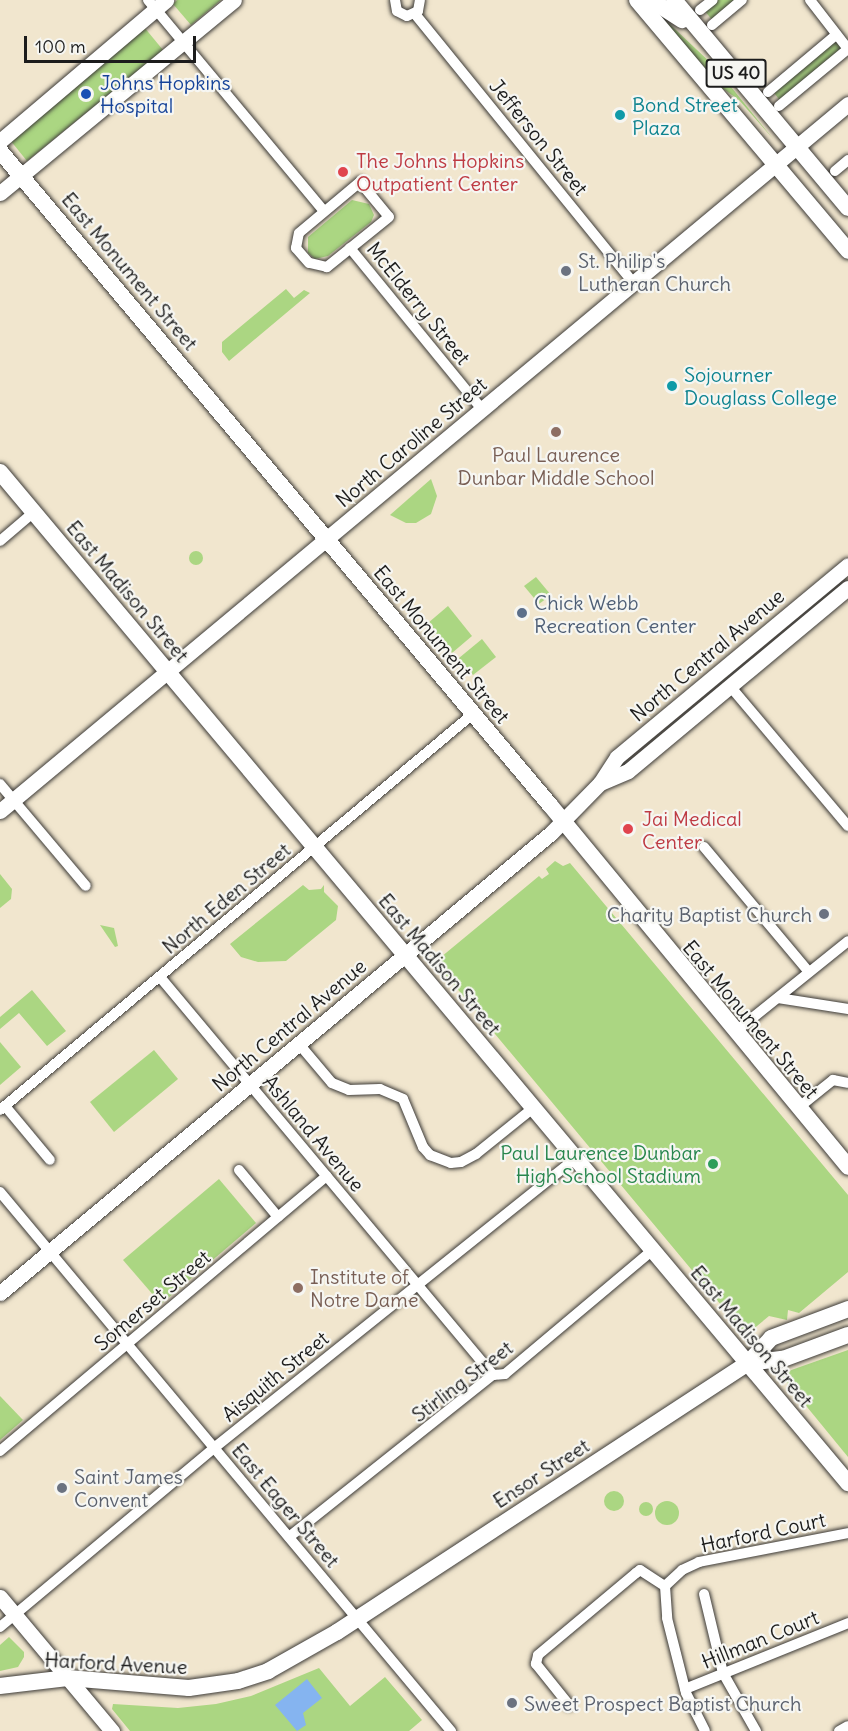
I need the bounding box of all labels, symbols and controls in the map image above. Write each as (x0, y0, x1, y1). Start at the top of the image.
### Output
scale bar (27, 24, 200, 62)
text: 100 m (35, 35, 86, 58)
road number: US 40 (704, 58, 768, 88)
place label: Johns Hopkins Hospital (100, 70, 231, 117)
street label: Jefferson Street (485, 74, 593, 200)
marker: Johns Hopkins Hospital (77, 85, 95, 103)
place label: Bond Street Plaza (632, 92, 738, 139)
marker: Bond Street Plaza (613, 108, 627, 122)
place label: The Johns Hopkins Outpatient Center (356, 148, 524, 195)
marker: The Johns Hopkins Outpatient Center (334, 163, 352, 181)
street label: East Monument Street (57, 187, 203, 355)
street label: McElderry Street (362, 237, 476, 369)
place label: St. Philip's Lutheran Church (578, 248, 731, 295)
marker: St. Philip's Lutheran Church (559, 264, 573, 278)
place label: Sojourner Douglass College (684, 362, 837, 409)
street label: North Caroline Street (331, 372, 491, 512)
marker: Sojourner Douglass College (665, 379, 679, 393)
marker: Paul Laurence Dunbar Middle School (549, 425, 563, 439)
place label: Paul Laurence Dunbar Middle School (458, 442, 654, 489)
street label: East Madison Street (62, 515, 194, 667)
street label: East Monument Street (369, 560, 515, 728)
street label: North Central Avenue (625, 584, 789, 726)
place label: Chick Webb Recreation Center (534, 590, 696, 637)
marker: Chick Webb Recreation Center (515, 606, 529, 620)
place label: Jai Medical Center (642, 806, 742, 853)
marker: Jai Medical Center (619, 820, 637, 838)
street label: North Eden Street (157, 837, 295, 959)
street label: East Madison Street (374, 888, 506, 1040)
place label: Charity Baptist Church (607, 902, 812, 926)
marker: Charity Baptist Church (817, 907, 831, 921)
street label: East Monument Street (678, 935, 824, 1103)
street label: North Central Avenue (207, 954, 371, 1096)
street label: Ashland Avenue (258, 1070, 370, 1196)
place label: Paul Laurence Dunbar High School Stadium (500, 1140, 701, 1187)
marker: Paul Laurence Dunbar High School Stadium (706, 1157, 720, 1171)
street label: Somerset Street (89, 1245, 215, 1355)
street label: East Madison Street (686, 1260, 818, 1412)
place label: Institute of Notre Dame (310, 1264, 418, 1311)
marker: Institute of Notre Dame (291, 1281, 305, 1295)
street label: Aisquith Street (217, 1326, 333, 1426)
street label: Stirling Street (407, 1335, 517, 1427)
street label: Ensor Street (488, 1433, 594, 1513)
street label: East Eager Street (227, 1438, 345, 1572)
place label: Saint James Convent (74, 1464, 183, 1511)
marker: Saint James Convent (55, 1481, 69, 1495)
street label: Harford Court (699, 1507, 827, 1557)
street label: Hillman Court (698, 1605, 822, 1673)
street label: Harford Avenue (44, 1647, 188, 1679)
place label: Sweet Prospect Baptist Church (524, 1691, 801, 1715)
marker: Sweet Prospect Baptist Church (505, 1696, 519, 1710)

